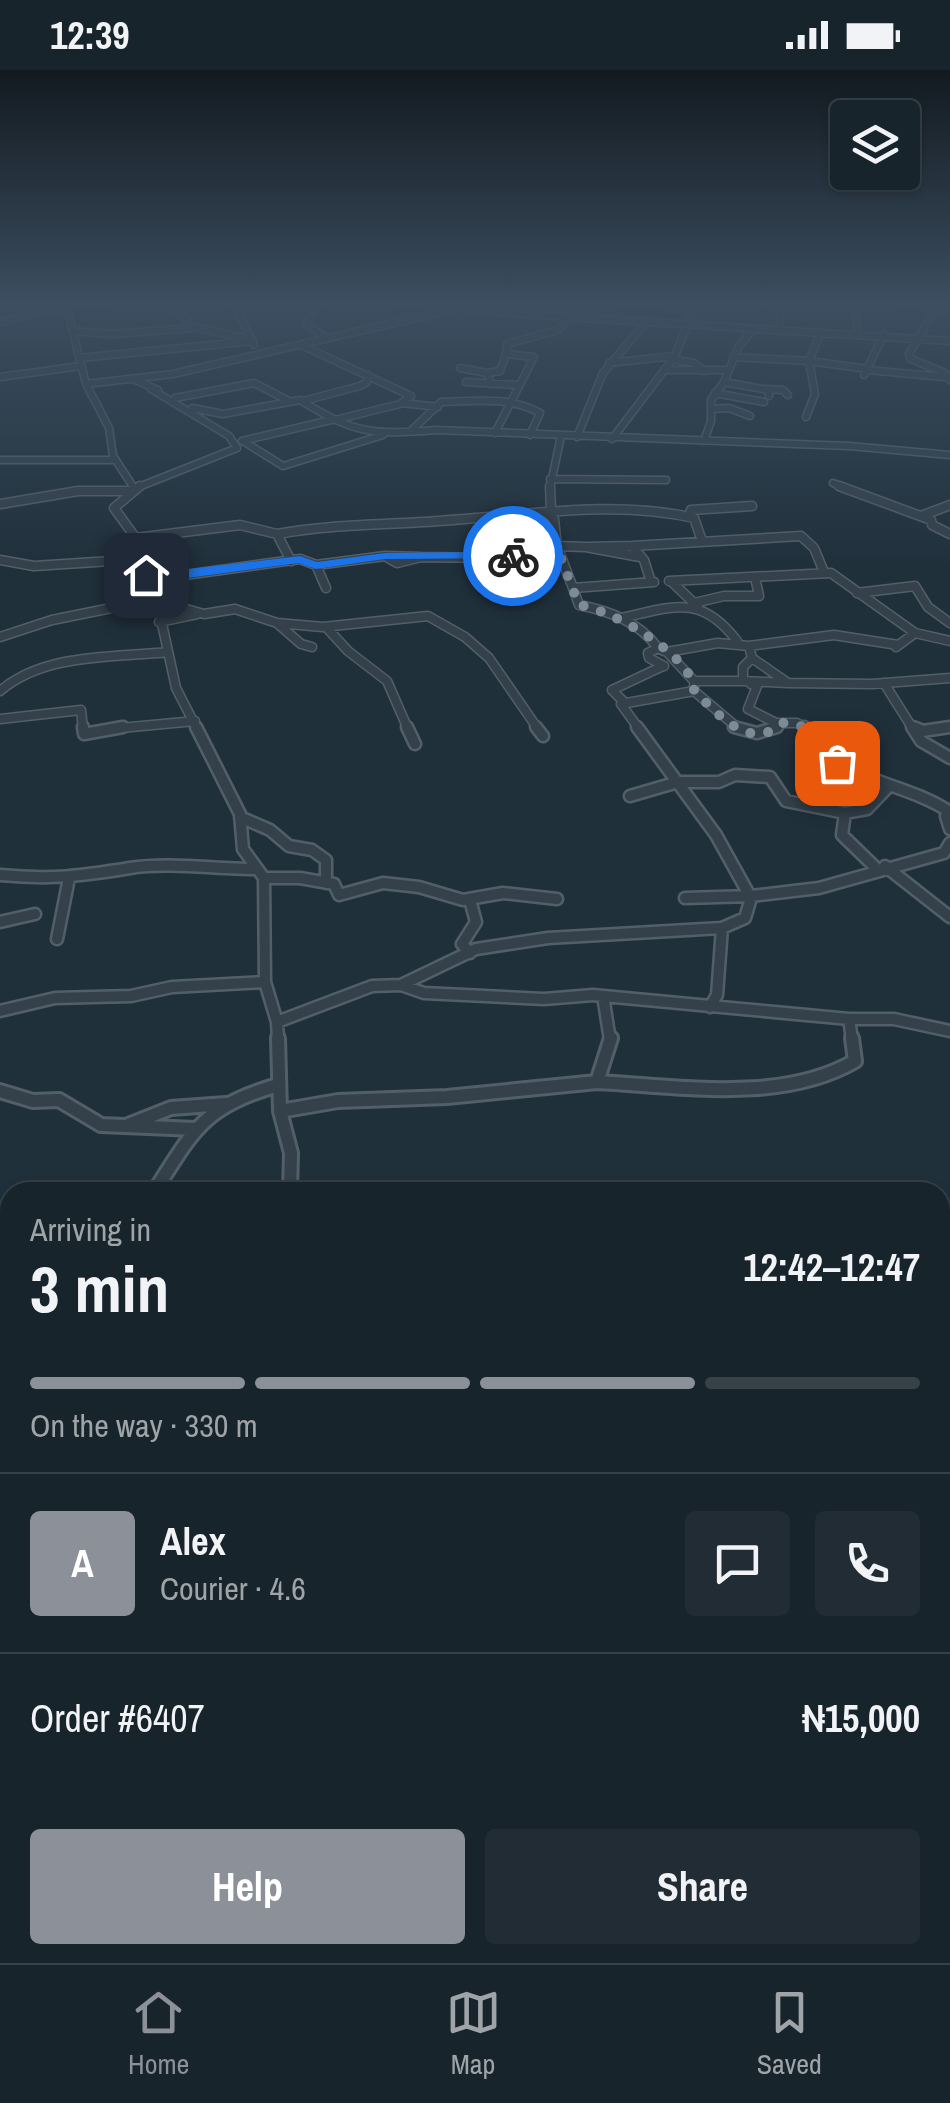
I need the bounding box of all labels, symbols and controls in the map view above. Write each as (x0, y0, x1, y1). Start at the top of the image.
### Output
text: 12:39 (50, 10, 130, 61)
map controls (830, 100, 920, 190)
button: layers (830, 100, 920, 190)
courier (463, 506, 563, 606)
icon: bike (486, 529, 541, 584)
pin (104, 533, 189, 618)
icon: home (119, 548, 174, 603)
pin (795, 721, 880, 806)
icon: bag (810, 736, 865, 791)
text: Arriving in (30, 1208, 151, 1251)
text: 12:42–12:47 (743, 1242, 920, 1293)
text: 3 min (30, 1245, 169, 1332)
text: On the way · 330 m (30, 1404, 258, 1447)
button: chat (685, 1511, 790, 1616)
button: phone (815, 1511, 920, 1616)
text: Alex (160, 1516, 226, 1567)
text: A (71, 1538, 94, 1589)
text: Courier · 4.6 (160, 1567, 306, 1610)
text: Order #6407 (30, 1693, 205, 1744)
text: ₦15,000 (802, 1693, 920, 1744)
button: Help (30, 1829, 465, 1944)
button: Share (485, 1829, 920, 1944)
tab: Home (128, 1985, 189, 2083)
tab: Map (446, 1985, 501, 2083)
tab: Saved (757, 1985, 822, 2083)

